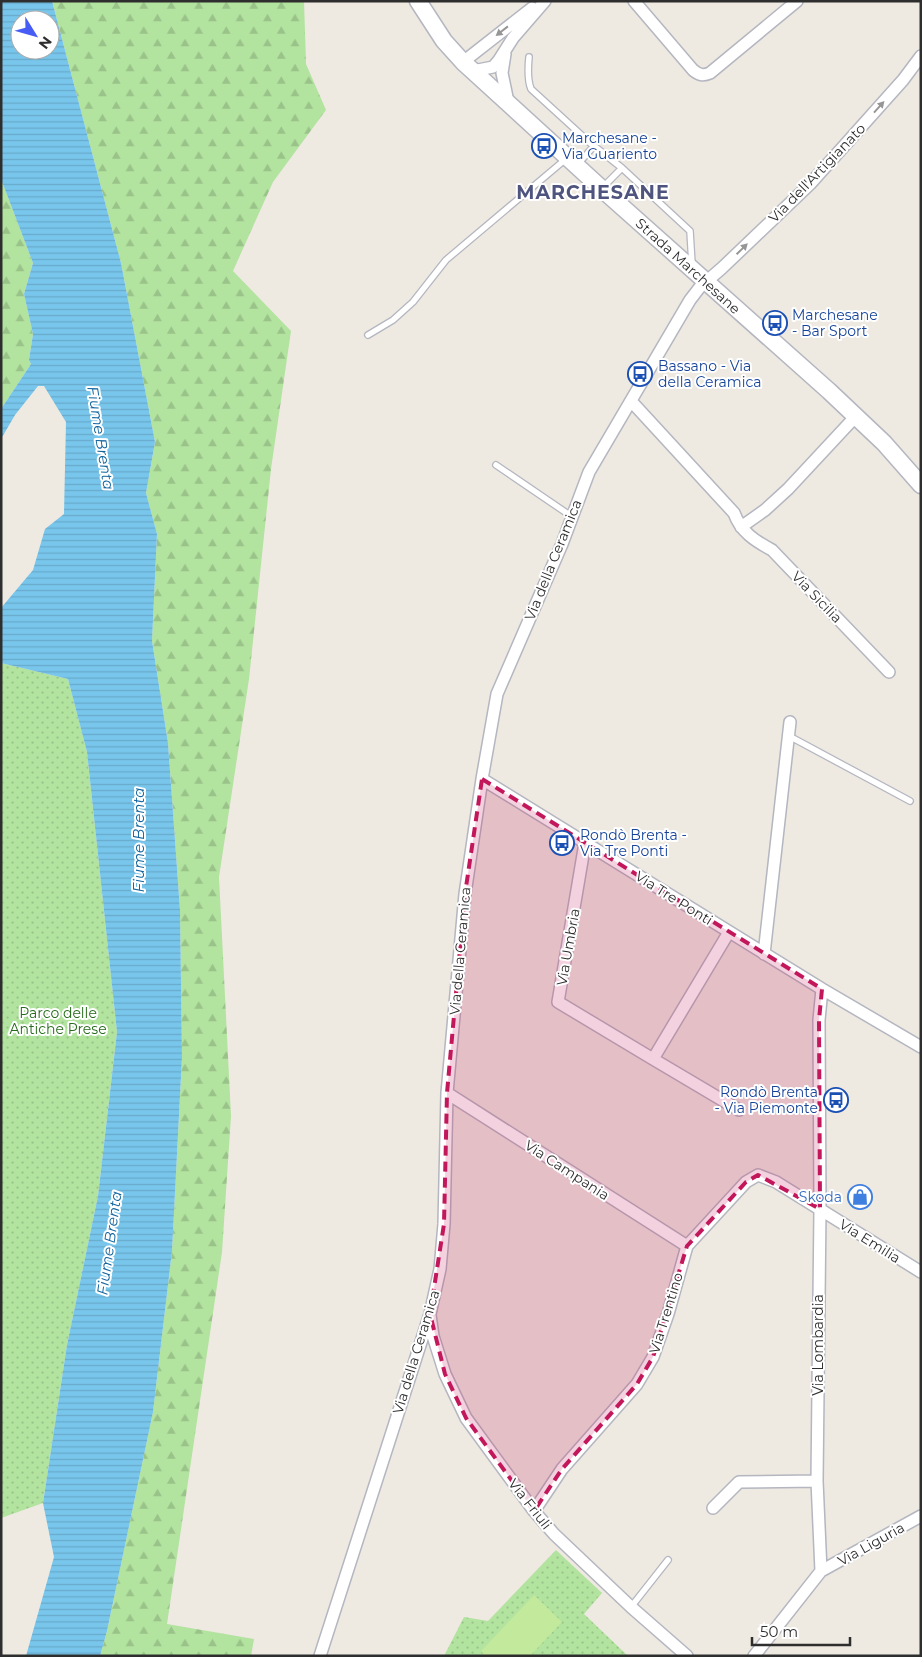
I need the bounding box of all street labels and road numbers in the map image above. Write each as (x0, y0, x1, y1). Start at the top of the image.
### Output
street label: Via dell'Artigianato (765, 119, 869, 227)
street label: Strada Marchesane (632, 214, 744, 318)
street label: Via della Ceramica (521, 497, 585, 623)
street label: Via Sicilia (788, 567, 846, 627)
street label: Via Tre Ponti (632, 867, 716, 929)
street label: Via della Ceramica (445, 886, 475, 1016)
street label: Via Umbria (552, 907, 584, 987)
street label: Via Campania (521, 1136, 613, 1204)
street label: Via Emilia (836, 1215, 904, 1267)
street label: Via Trentino (645, 1270, 687, 1356)
street label: Via della Ceramica (389, 1288, 443, 1416)
street label: Via Lombardia (809, 1294, 827, 1396)
street label: Via Friuli (504, 1475, 556, 1533)
street label: Via Liguria (834, 1518, 908, 1570)

